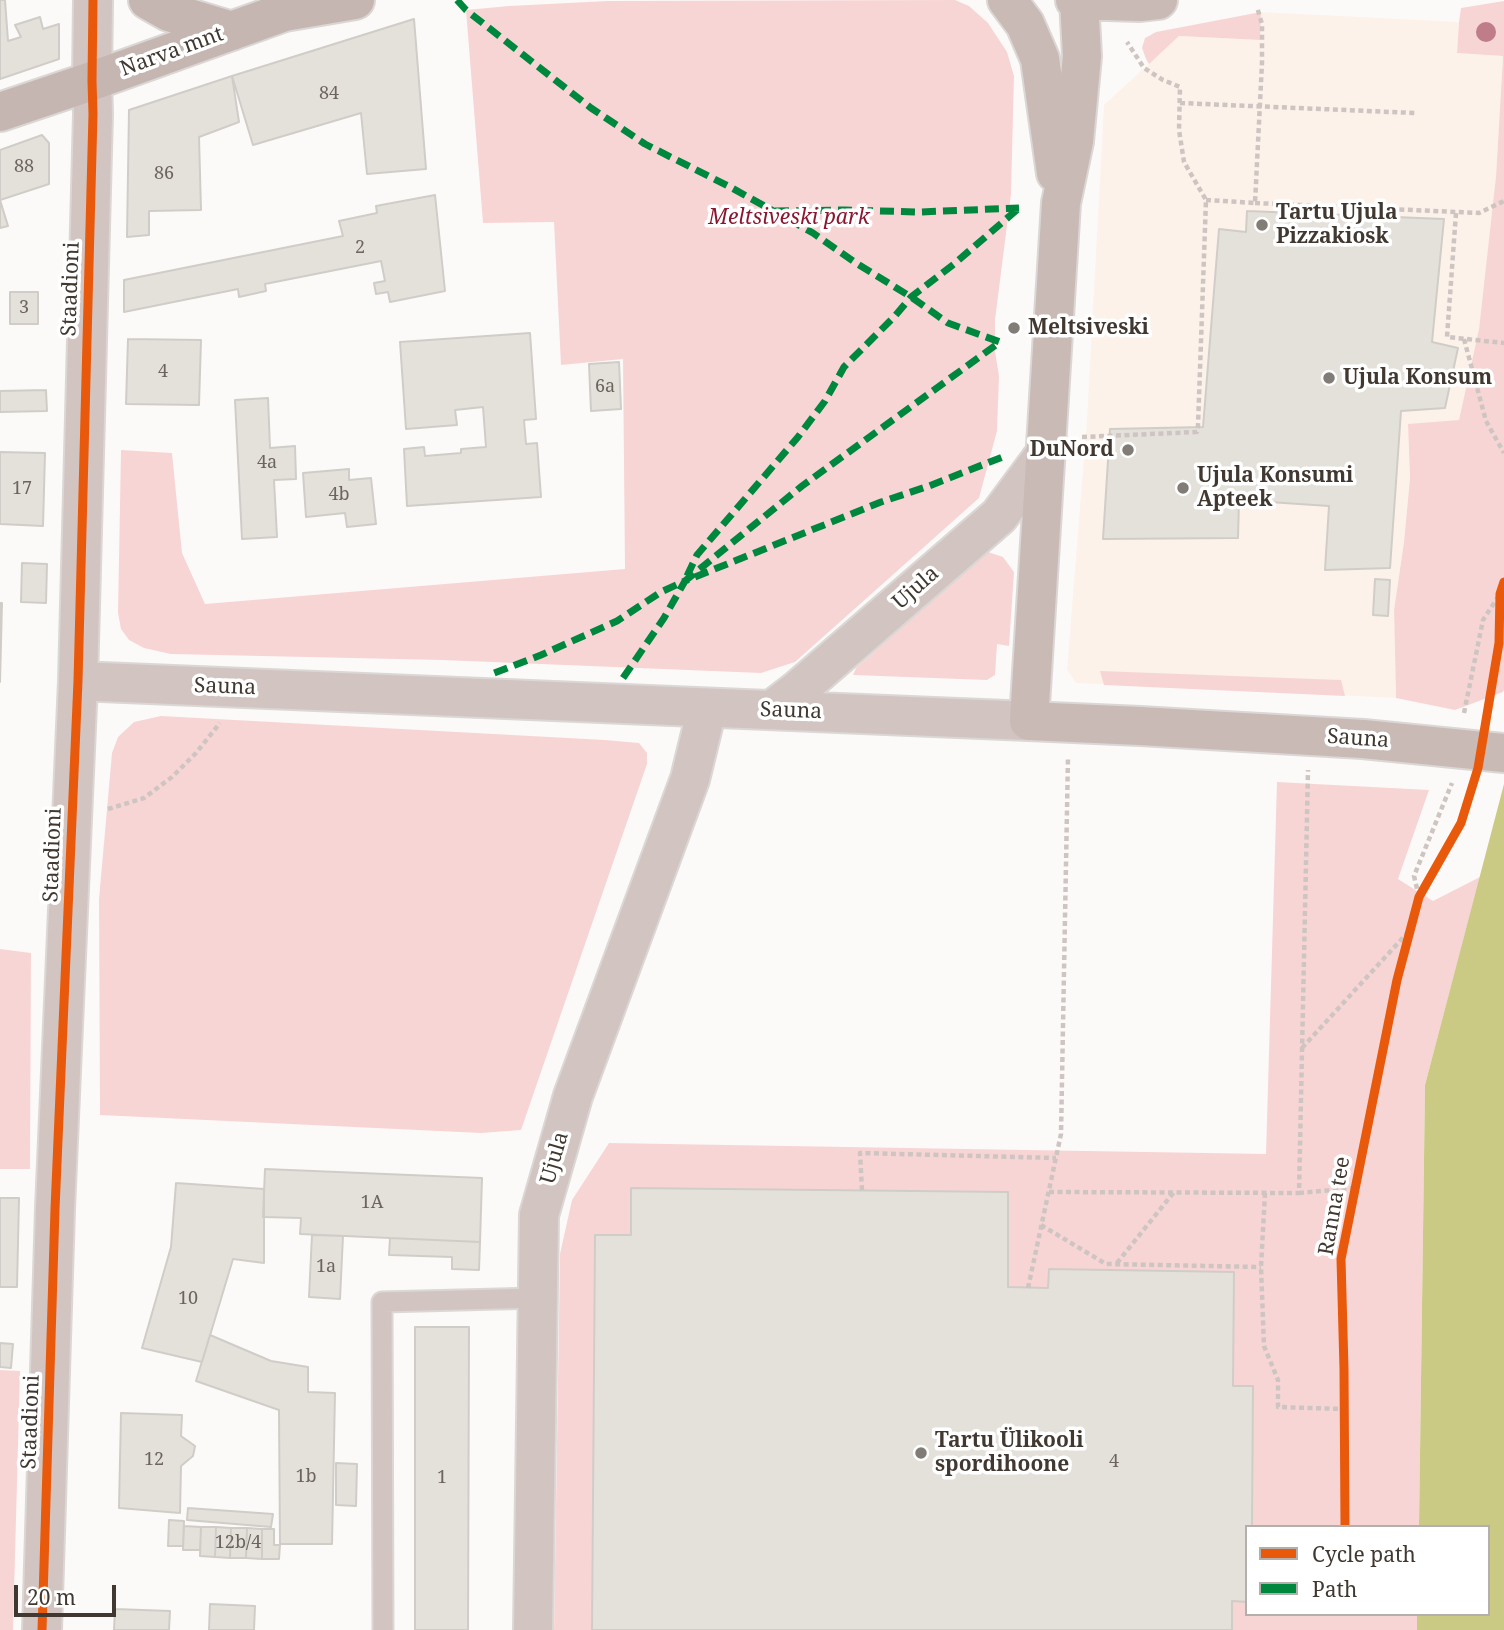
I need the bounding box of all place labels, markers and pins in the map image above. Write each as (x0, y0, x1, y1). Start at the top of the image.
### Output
place label: Tartu Ujula Pizzakiosk (1276, 200, 1398, 250)
marker: Tartu Ujula Pizzakiosk (1254, 217, 1270, 233)
place label: Meltsiveski (1028, 315, 1149, 341)
marker: Meltsiveski (1006, 320, 1022, 336)
place label: Ujula Konsum (1343, 365, 1492, 391)
marker: Ujula Konsum (1321, 370, 1337, 386)
place label: DuNord (1030, 437, 1114, 463)
marker: DuNord (1120, 442, 1136, 458)
place label: Ujula Konsumi Apteek (1197, 463, 1353, 513)
marker: Ujula Konsumi Apteek (1175, 480, 1191, 496)
place label: Tartu Ülikooli spordihoone (935, 1428, 1084, 1478)
marker: Tartu Ülikooli spordihoone (913, 1445, 929, 1461)

